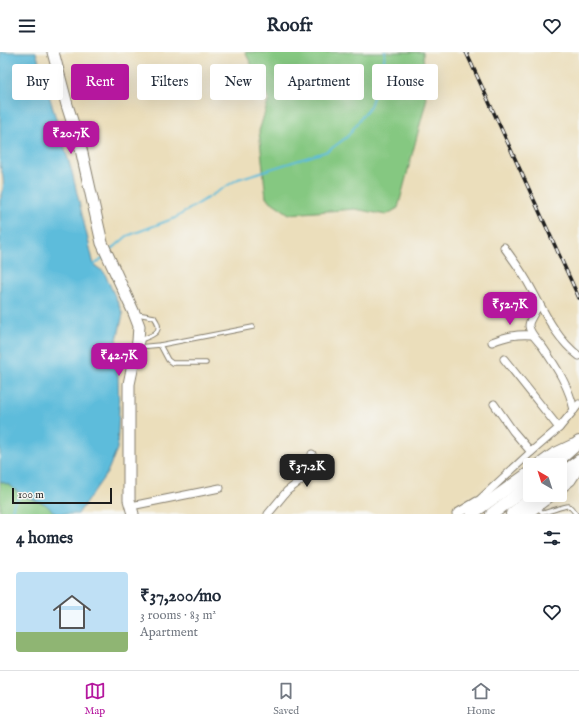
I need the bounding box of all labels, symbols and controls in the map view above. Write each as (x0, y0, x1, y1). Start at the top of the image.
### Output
icon: menu (16, 15, 38, 37)
text: Roofr (266, 15, 313, 38)
icon: heart (541, 15, 563, 37)
chip: Buy (12, 64, 63, 100)
chip: Rent (71, 64, 129, 100)
chip: Filters (137, 64, 202, 100)
chip: New (210, 64, 266, 100)
chip: Apartment (274, 64, 364, 100)
chip: House (372, 64, 438, 100)
pin: ₹20.7K (38, 121, 104, 155)
text: ₹20.7K (52, 125, 90, 142)
pin: ₹52.7K (477, 292, 543, 326)
text: ₹52.7K (492, 296, 528, 313)
pin: ₹42.7K (86, 343, 152, 377)
text: ₹42.7K (100, 347, 138, 364)
pin: ₹37.2K (274, 454, 340, 488)
text: ₹37.2K (289, 458, 325, 475)
north arrow (523, 458, 567, 502)
map controls (523, 458, 567, 502)
scale bar (12, 486, 112, 505)
text: 100 m (18, 488, 44, 502)
icon: filters (541, 527, 563, 549)
text: 4 homes (16, 528, 73, 549)
text: ₹37,200/mo (140, 586, 221, 607)
icon: home (48, 588, 96, 636)
icon: heart (541, 601, 563, 623)
text: 3 rooms · 83 m² (140, 607, 216, 624)
text: Apartment (140, 624, 198, 641)
tab: Map (84, 680, 106, 718)
tab: Saved (273, 680, 299, 718)
tab: Home (467, 680, 495, 718)

